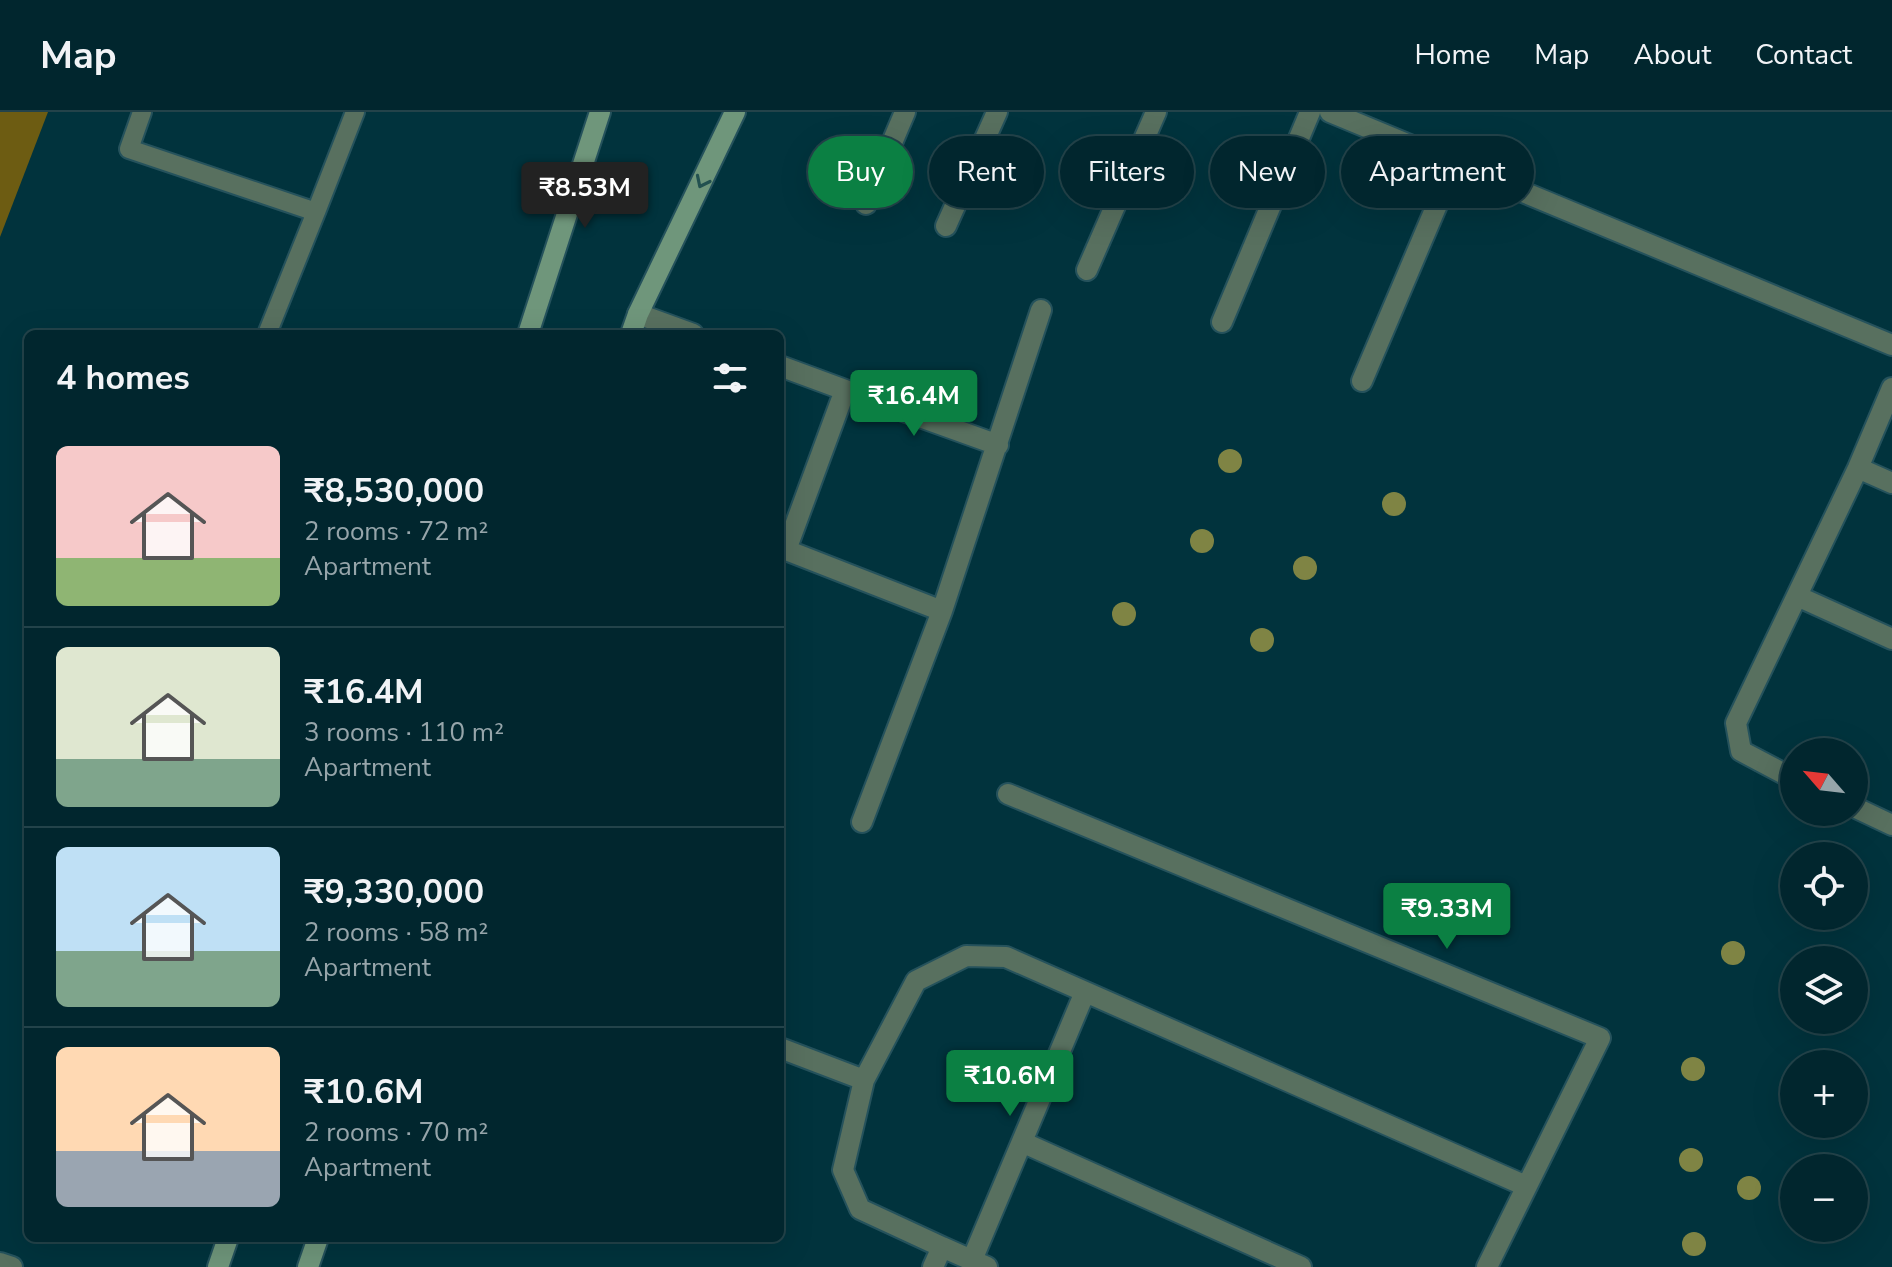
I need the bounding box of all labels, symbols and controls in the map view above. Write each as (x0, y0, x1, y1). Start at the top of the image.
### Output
text: Map (40, 30, 117, 81)
text: Home (1415, 36, 1490, 74)
text: Map (1534, 36, 1589, 74)
text: About (1633, 36, 1711, 74)
text: Contact (1755, 36, 1852, 74)
chip: Buy (808, 136, 913, 208)
chip: Rent (929, 136, 1044, 208)
chip: Filters (1060, 136, 1194, 208)
chip: New (1210, 136, 1325, 208)
chip: Apartment (1341, 136, 1534, 208)
pin: ₹8.53M (520, 162, 650, 230)
text: ₹8.53M (539, 170, 631, 205)
one-way arrow (696, 174, 712, 189)
text: 4 homes (56, 355, 190, 401)
icon: filters (708, 356, 752, 400)
pin: ₹16.4M (849, 370, 979, 438)
text: ₹16.4M (868, 378, 960, 413)
text: ₹8,530,000 (304, 468, 484, 514)
icon: home (120, 478, 216, 574)
text: 2 rooms · 72 m² (304, 514, 488, 549)
text: Apartment (304, 549, 431, 584)
text: ₹16.4M (304, 669, 424, 715)
icon: home (120, 679, 216, 775)
text: 3 rooms · 110 m² (304, 715, 504, 750)
north arrow (1780, 738, 1868, 826)
map controls (1780, 738, 1868, 1242)
text: Apartment (304, 750, 431, 785)
button: locate (1780, 842, 1868, 930)
text: ₹9,330,000 (304, 869, 484, 915)
icon: home (120, 879, 216, 975)
pin: ₹9.33M (1382, 883, 1512, 951)
text: ₹9.33M (1401, 891, 1493, 926)
text: 2 rooms · 58 m² (304, 915, 488, 950)
button: layers (1780, 946, 1868, 1034)
text: Apartment (304, 950, 431, 985)
pin: ₹10.6M (945, 1050, 1075, 1118)
button: + (1780, 1050, 1868, 1138)
text: ₹10.6M (964, 1058, 1056, 1093)
text: ₹10.6M (304, 1069, 424, 1115)
icon: home (120, 1079, 216, 1175)
text: 2 rooms · 70 m² (304, 1115, 488, 1150)
text: Apartment (304, 1150, 431, 1185)
button: − (1780, 1154, 1868, 1242)

